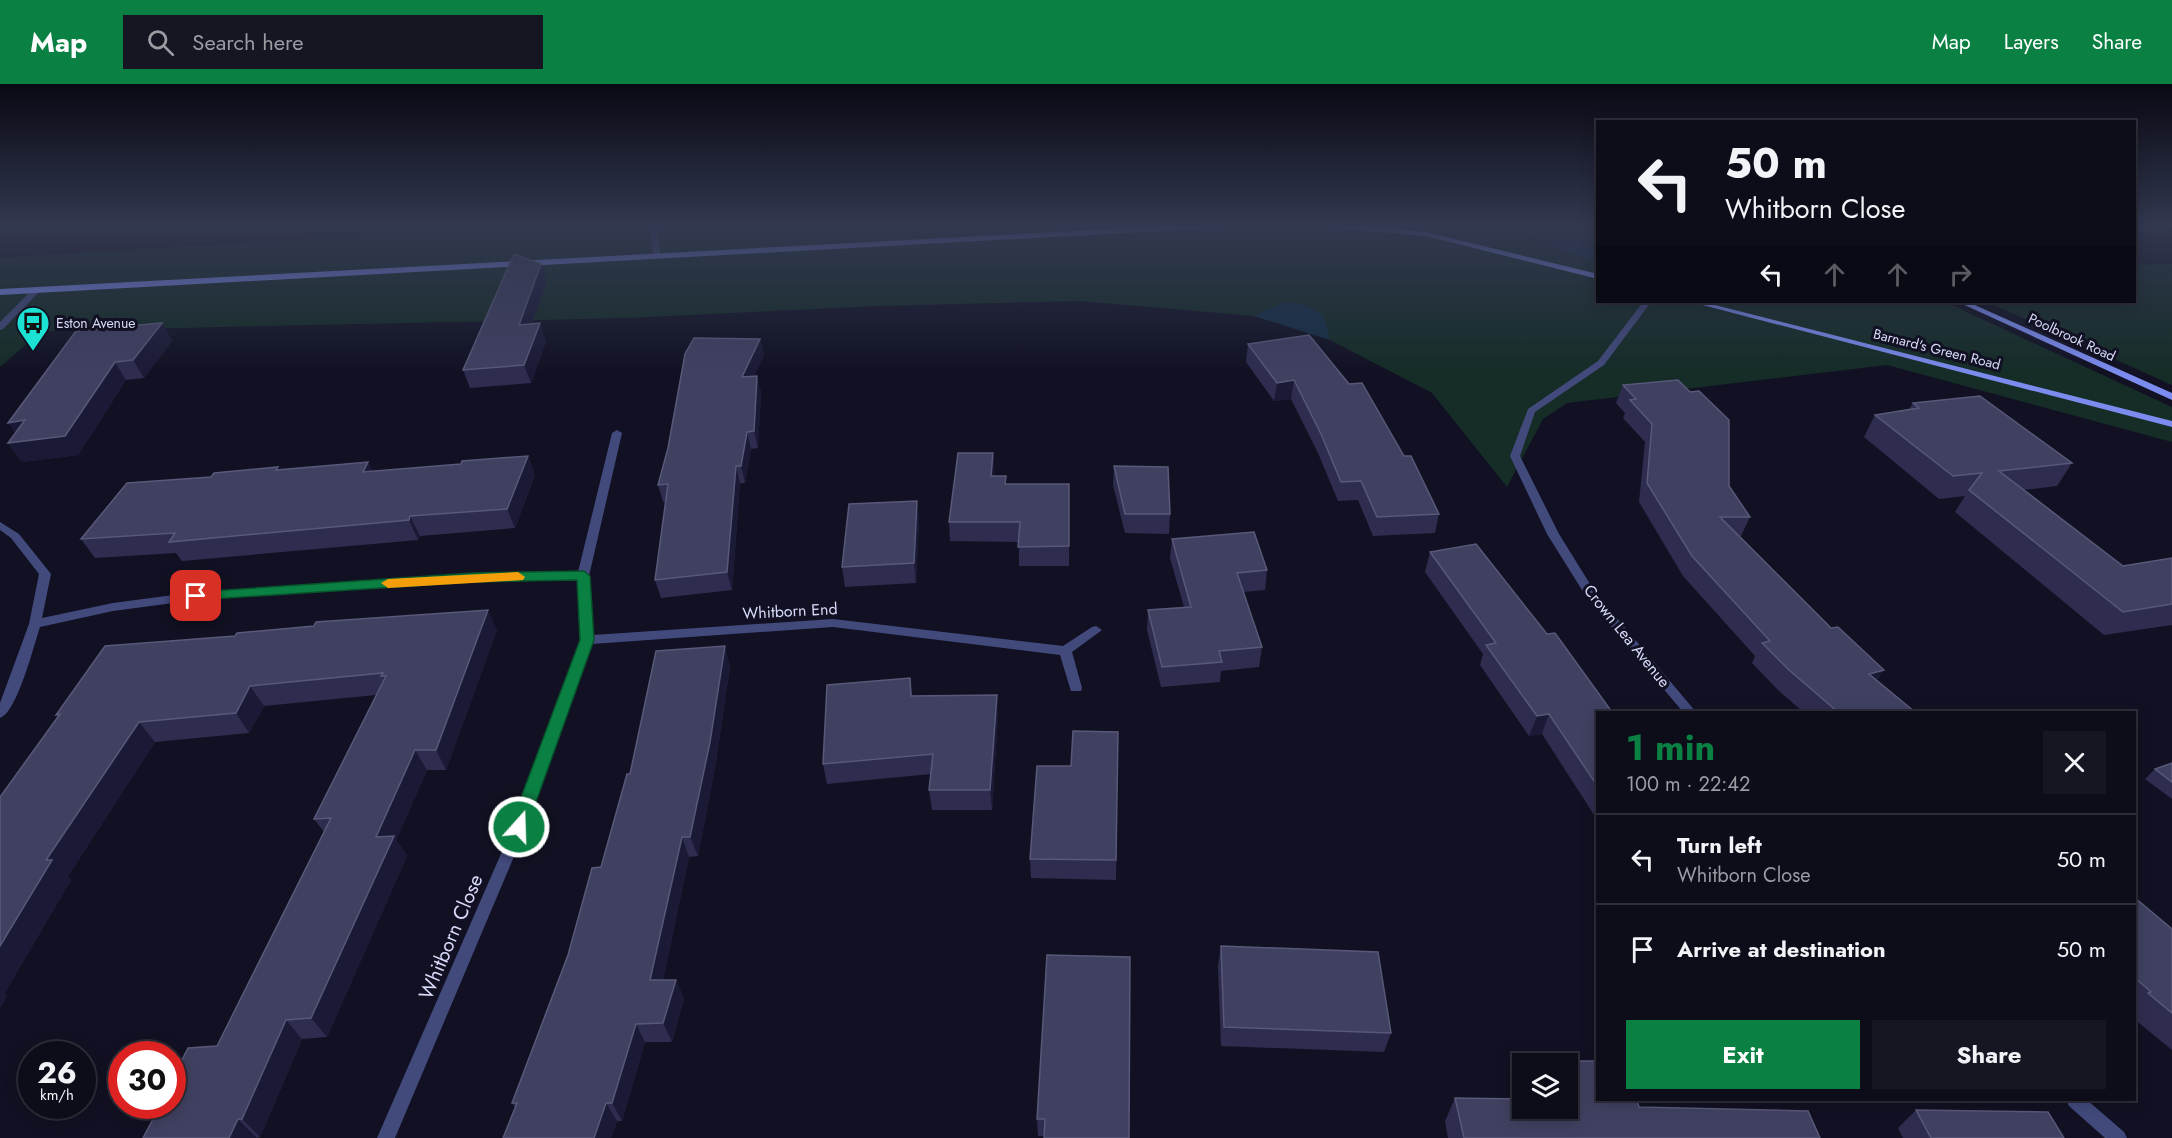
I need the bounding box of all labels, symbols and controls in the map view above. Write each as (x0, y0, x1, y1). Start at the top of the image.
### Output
search box (123, 15, 543, 69)
text: Map (30, 22, 87, 63)
icon: search (144, 26, 177, 59)
text: Search here (192, 26, 304, 58)
text: Map (1932, 27, 1971, 57)
text: Layers (2004, 27, 2059, 57)
text: Share (2092, 27, 2142, 57)
text: 50 m (1725, 133, 1827, 194)
icon: left (1626, 144, 1704, 222)
text: Whitborn Close (1725, 189, 1905, 228)
icon: left (1755, 258, 1788, 291)
icon: ahead (1818, 258, 1851, 291)
icon: ahead (1881, 258, 1914, 291)
icon: right (1944, 258, 1977, 291)
bus stop icon: Eston Avenue (15, 305, 51, 352)
street label: Poolbrook Road (2025, 308, 2119, 366)
place label: Eston Avenue (56, 313, 136, 333)
street label: Barnard's Green Road (1871, 324, 2003, 374)
pin (170, 570, 221, 621)
icon: arrive (179, 579, 212, 612)
street label: Crown Lea Avenue (1578, 580, 1676, 692)
street label: Whitborn End (742, 597, 838, 625)
text: 1 min (1626, 721, 1715, 773)
button: close (2043, 731, 2106, 794)
text: 100 m · 22:42 (1626, 770, 1750, 799)
position arrow (487, 795, 551, 859)
text: Turn left (1677, 829, 1762, 861)
icon: left (1626, 843, 1659, 876)
text: 50 m (2057, 843, 2106, 875)
text: Whitborn Close (1677, 861, 1811, 890)
street label: Whitborn Close (412, 870, 490, 1004)
icon: arrive (1626, 933, 1659, 966)
text: Arrive at destination (1677, 933, 1886, 965)
text: 50 m (2057, 933, 2106, 965)
button: Exit (1626, 1020, 1860, 1089)
button: Share (1872, 1020, 2106, 1089)
speed limit sign: 30 (108, 1041, 186, 1119)
text: 26 (37, 1051, 77, 1094)
map controls (1512, 1053, 1578, 1119)
button: layers (1512, 1053, 1578, 1119)
text: km/h (40, 1084, 74, 1106)

